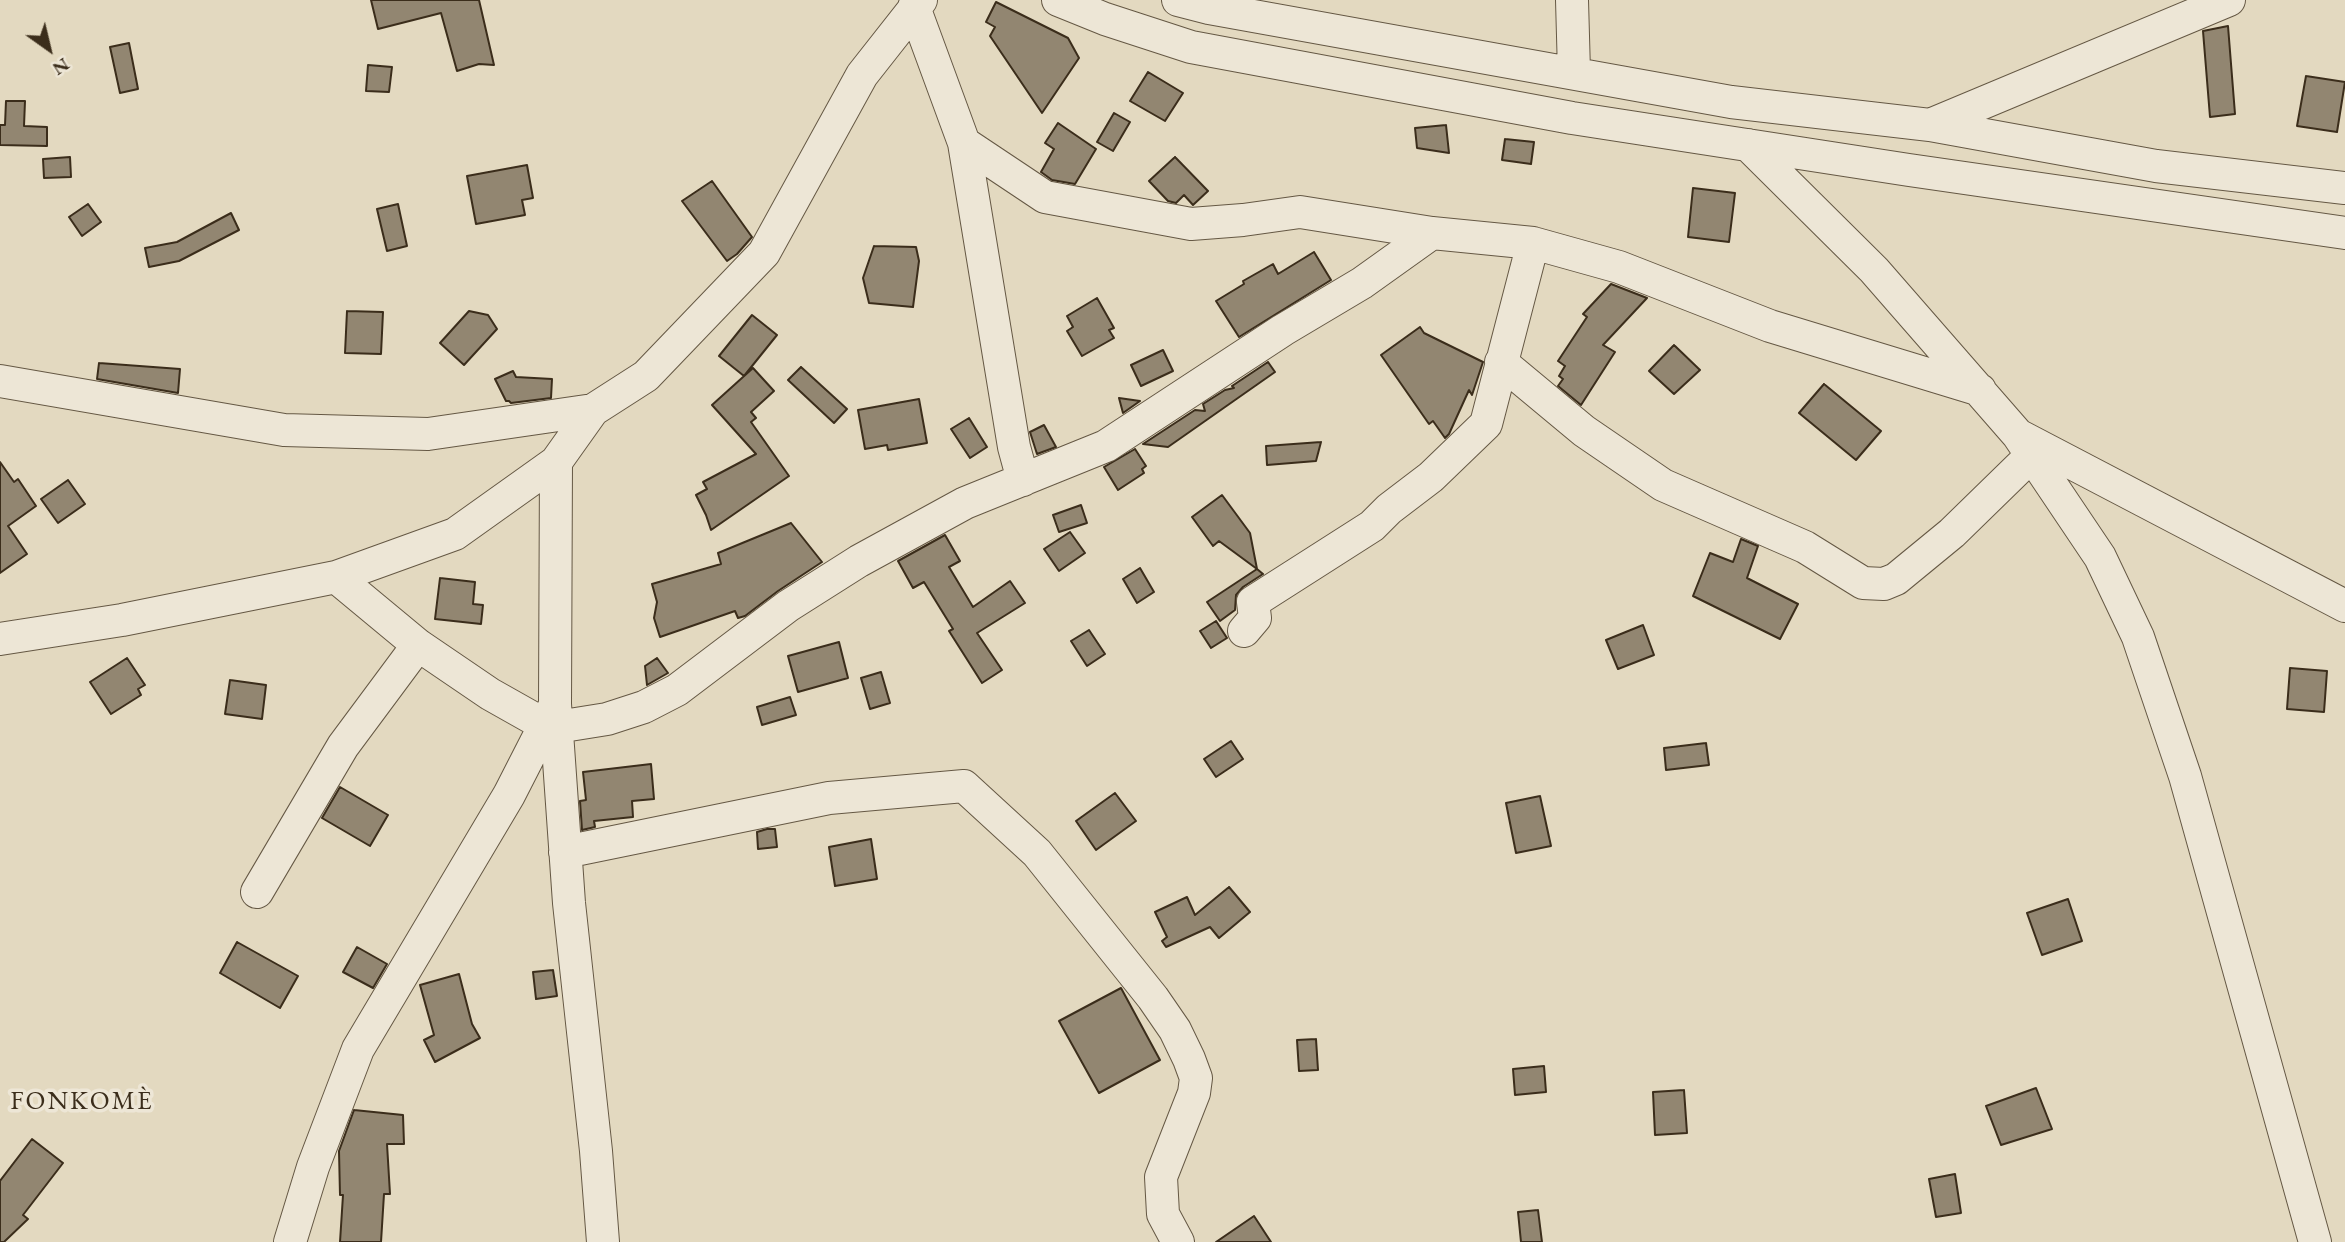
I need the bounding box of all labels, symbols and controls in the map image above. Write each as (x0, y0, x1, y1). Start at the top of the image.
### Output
north arrow (14, 14, 84, 84)
text: N (48, 52, 74, 81)
district label: FONKOMÈ (11, 1086, 153, 1118)

